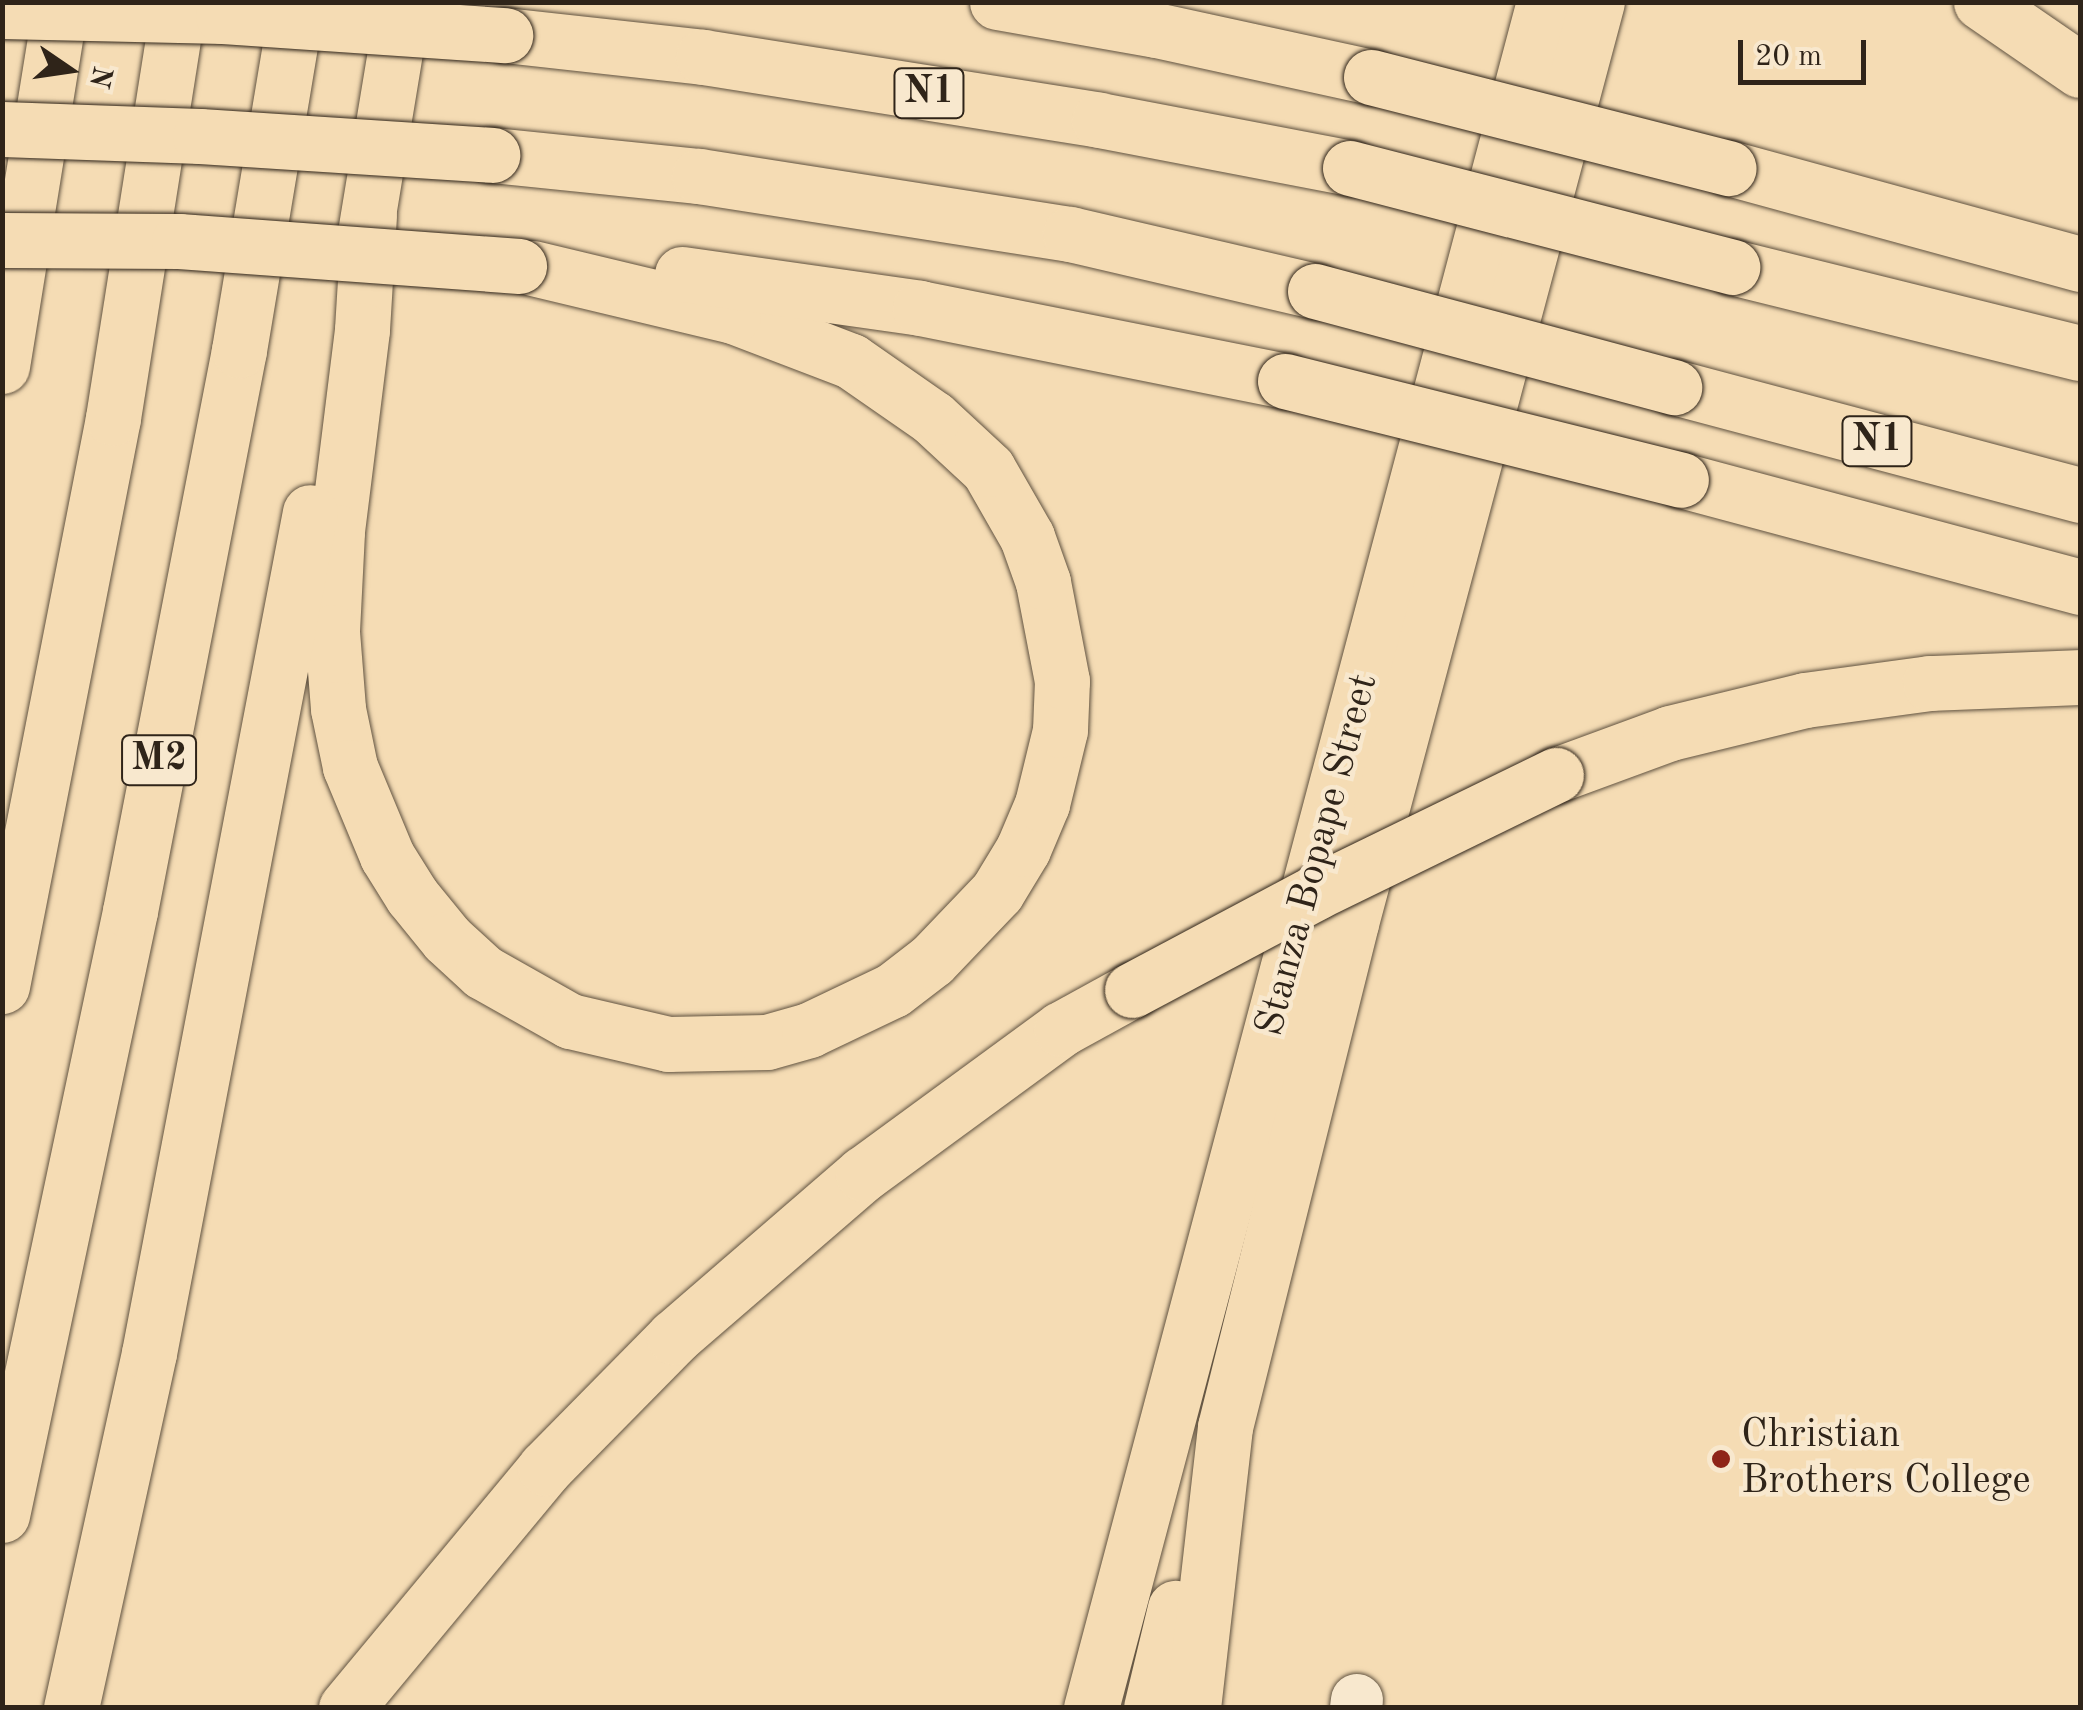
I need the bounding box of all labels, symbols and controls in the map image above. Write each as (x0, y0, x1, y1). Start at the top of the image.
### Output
north arrow (20, 20, 120, 120)
scale bar (1743, 20, 1870, 82)
text: 20 m (1755, 42, 1822, 72)
road number: N1 (892, 60, 966, 126)
text: N (83, 63, 115, 90)
road number: N1 (1840, 408, 1914, 474)
street label: Stanza Bopape Street (1247, 669, 1389, 1041)
road number: M2 (119, 727, 199, 793)
place label: Christian Brothers College (1741, 1412, 2031, 1506)
marker: Christian Brothers College (1710, 1448, 1732, 1470)

